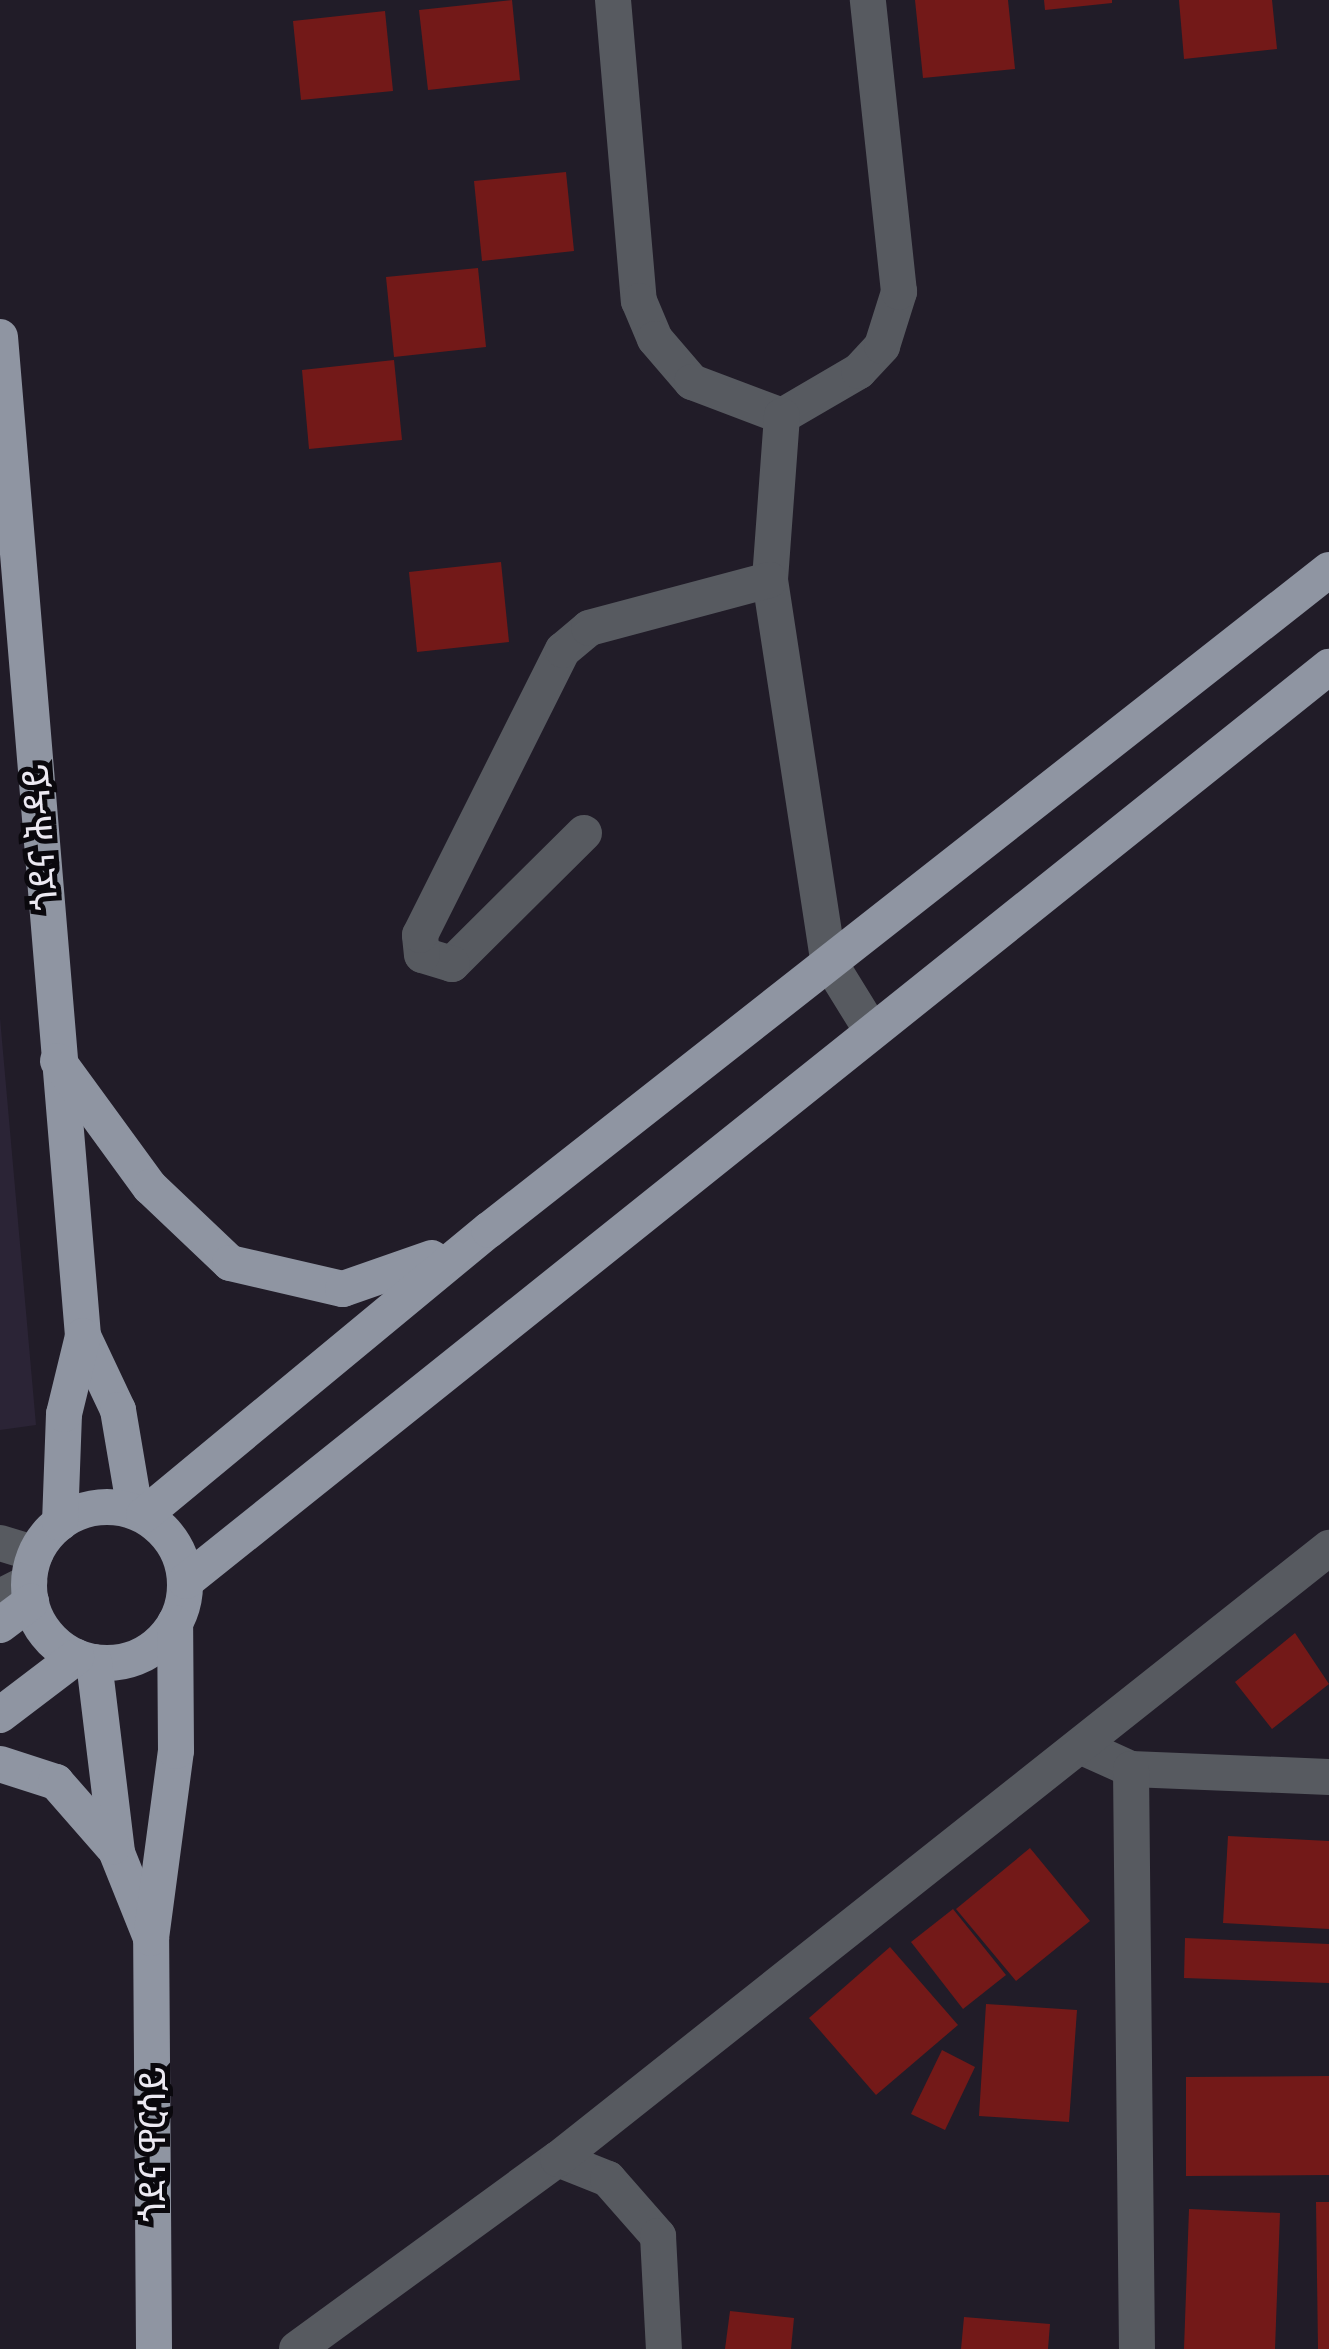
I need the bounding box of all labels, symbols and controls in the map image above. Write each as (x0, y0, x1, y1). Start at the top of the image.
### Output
street label: ጎደና ሕዳይ (13, 762, 67, 912)
street label: ጎደና ዋርሳይ (131, 2066, 175, 2222)

